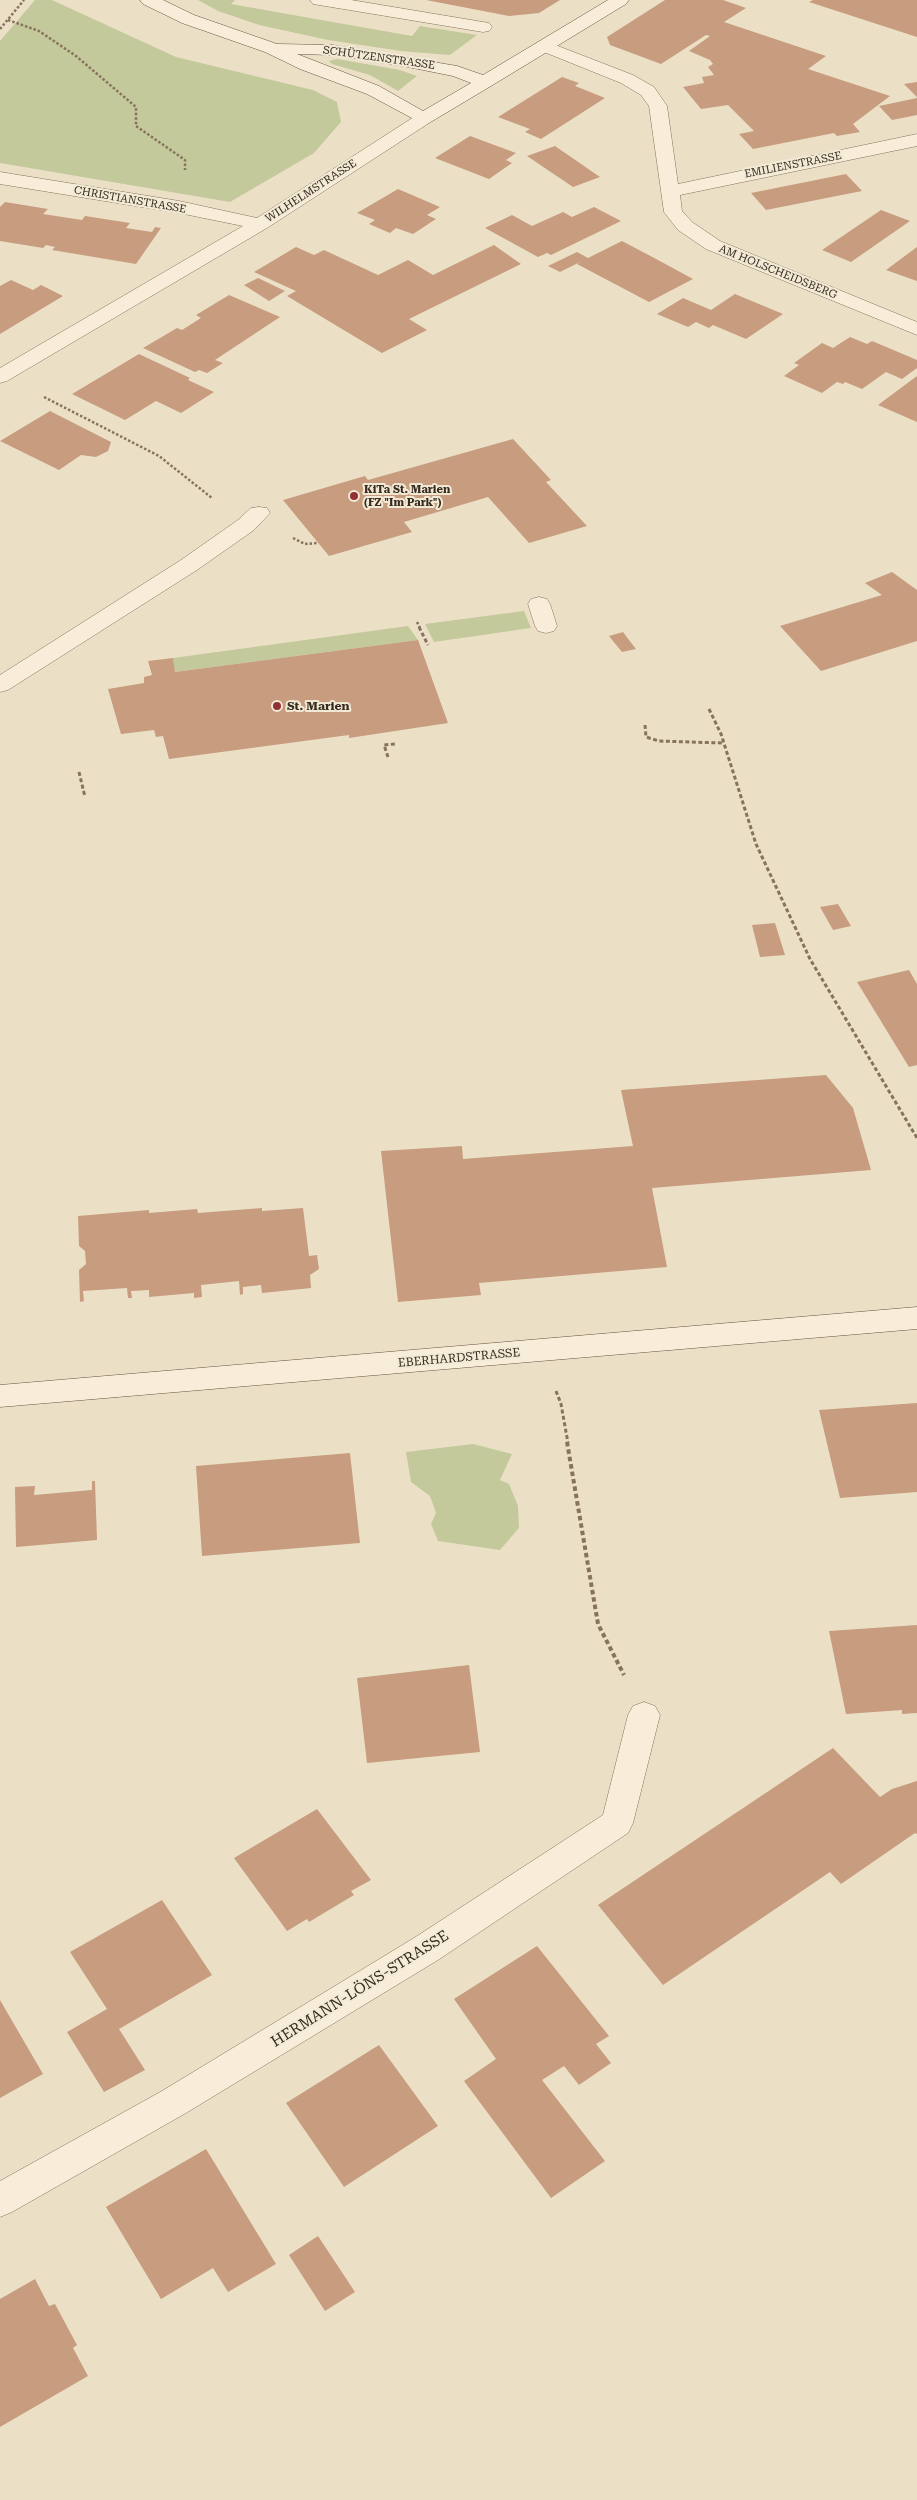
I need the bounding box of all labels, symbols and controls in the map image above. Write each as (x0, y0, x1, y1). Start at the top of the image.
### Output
street label: SCHÜTZENSTRASSE (322, 44, 436, 72)
street label: EMILIENSTRASSE (743, 149, 843, 181)
street label: WILHELMSTRASSE (263, 157, 359, 225)
street label: CHRISTIANSTRASSE (73, 184, 187, 216)
street label: AM HOLSCHEIDSBERG (717, 242, 839, 302)
place label: KiTa St. Marien (FZ "Im Park") (364, 483, 450, 509)
marker: KiTa St. Marien (FZ "Im Park") (348, 490, 360, 502)
place label: St. Marien (287, 699, 350, 713)
marker: St. Marien (271, 700, 283, 712)
street label: EBERHARDSTRASSE (397, 1345, 521, 1371)
street label: HERMANN-LÖNS-STRASSE (268, 1927, 452, 2051)

